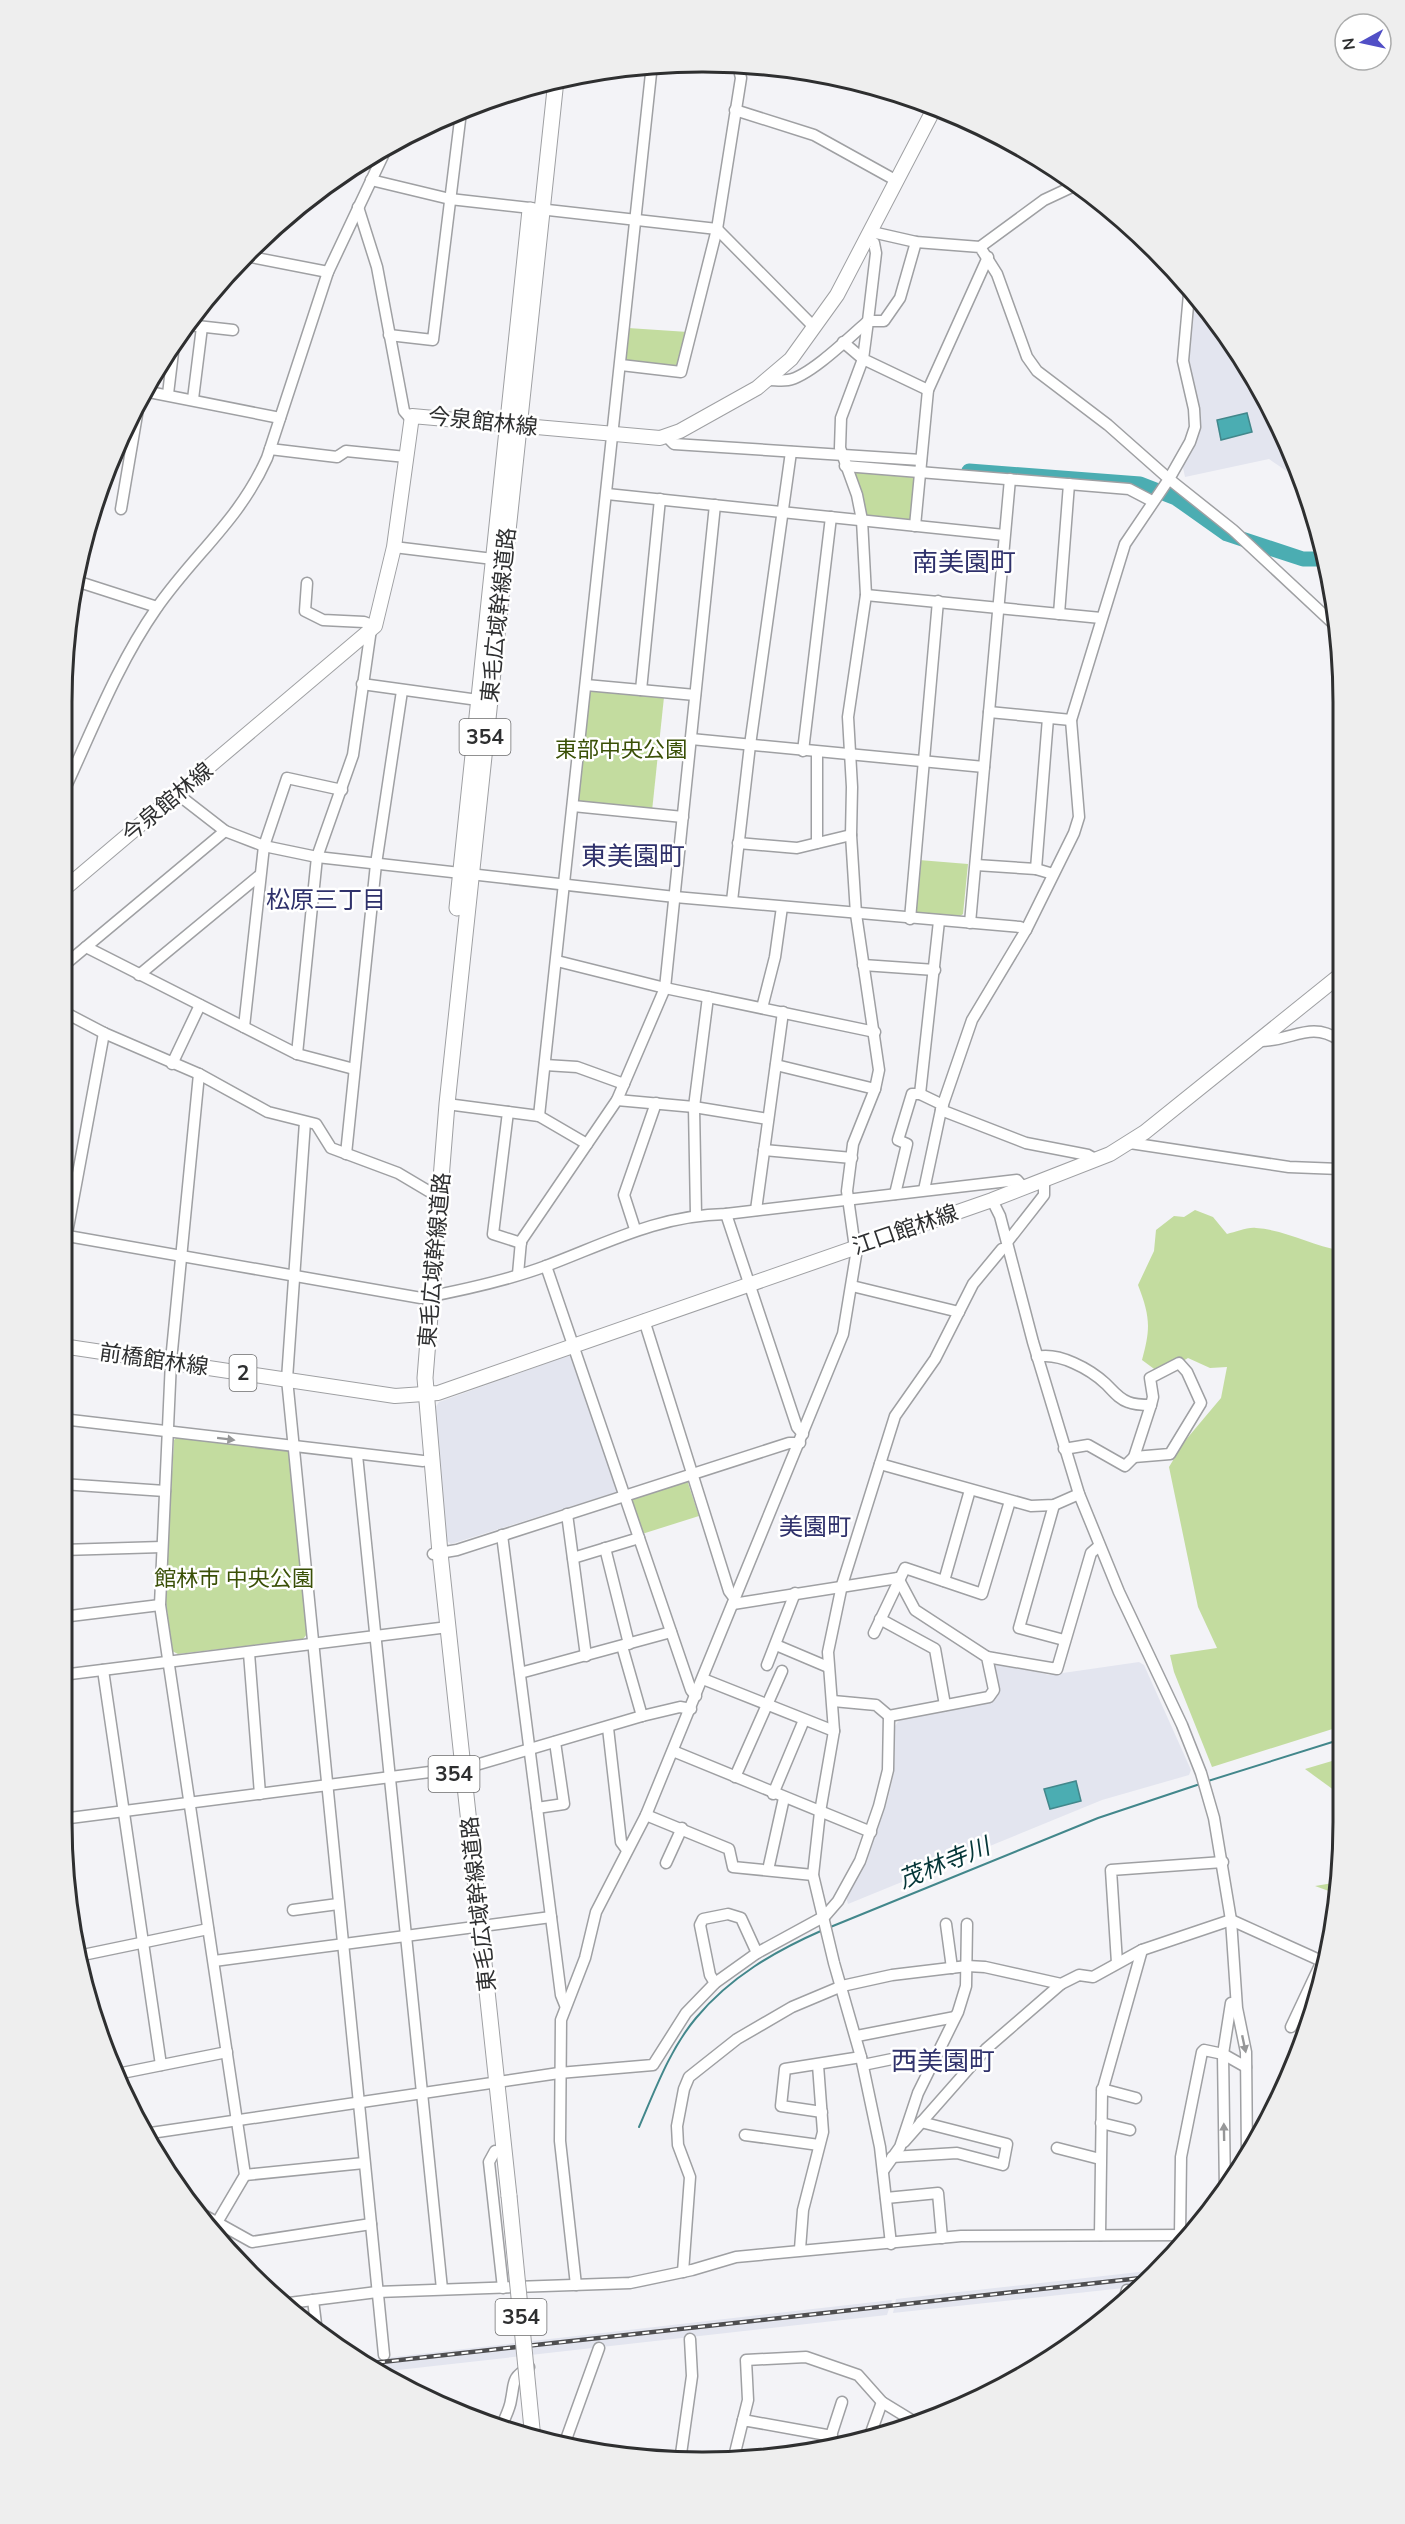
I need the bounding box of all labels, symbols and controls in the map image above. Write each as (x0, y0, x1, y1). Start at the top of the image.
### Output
north arrow (1333, 12, 1393, 72)
text: N (1337, 37, 1359, 51)
street label: 今泉館林線 (427, 401, 539, 441)
street label: 東毛広域幹線道路 (475, 526, 521, 704)
district label: 南美園町 (912, 545, 1016, 578)
road number: 354 (460, 719, 510, 755)
park label: 東部中央公園 (555, 735, 687, 763)
street label: 今泉館林線 (116, 756, 218, 848)
district label: 東美園町 (581, 839, 685, 872)
district label: 松原三丁目 (266, 884, 386, 914)
street label: 東毛広域幹線道路 (412, 1171, 456, 1349)
street label: 江口館林線 (848, 1198, 962, 1260)
street label: 前橋館林線 (98, 1337, 210, 1381)
road number: 2 (230, 1355, 256, 1391)
one-way arrow (217, 1434, 236, 1443)
district label: 美園町 (779, 1511, 851, 1541)
park label: 館林市 中央公園 (154, 1564, 314, 1592)
road number: 354 (428, 1756, 480, 1792)
street label: 東毛広域幹線道路 (455, 1815, 501, 1993)
water label: 茂林寺川 (894, 1829, 997, 1894)
one-way arrow (1240, 2035, 1249, 2054)
district label: 西美園町 (891, 2044, 995, 2077)
one-way arrow (1219, 2123, 1229, 2142)
road number: 354 (496, 2299, 546, 2335)

